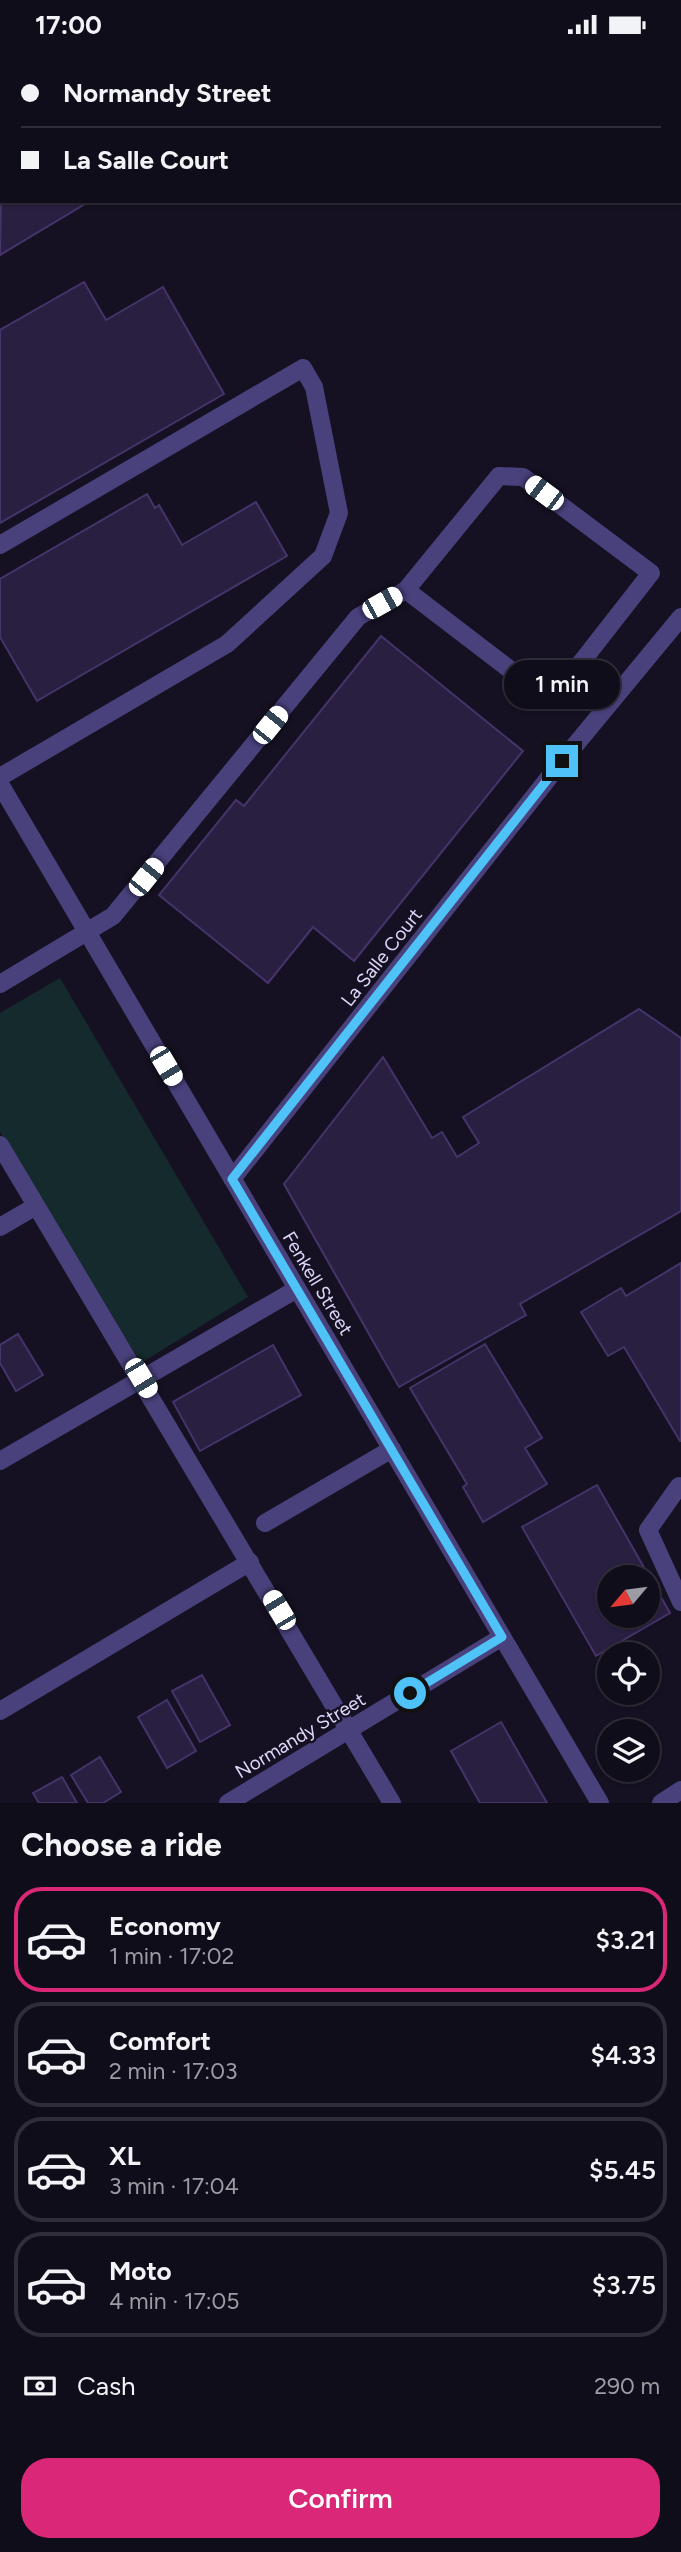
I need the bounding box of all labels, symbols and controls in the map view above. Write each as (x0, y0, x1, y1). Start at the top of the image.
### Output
text: 17:00 (35, 9, 102, 41)
text: Normandy Street (63, 77, 271, 109)
text: La Salle Court (63, 144, 229, 176)
car (521, 472, 568, 514)
car (359, 584, 406, 622)
callout: 1 min (504, 659, 620, 709)
text: 1 min (535, 670, 589, 698)
car (249, 702, 292, 748)
route end (546, 745, 578, 777)
car (125, 854, 168, 900)
street label: La Salle Court (336, 904, 427, 1011)
car (147, 1043, 186, 1089)
street label: Fenkell Street (278, 1227, 358, 1339)
car (122, 1355, 161, 1401)
north arrow (597, 1565, 660, 1627)
map controls (597, 1565, 660, 1782)
car (260, 1587, 299, 1633)
button: locate (597, 1642, 660, 1705)
route start (394, 1677, 426, 1709)
street label: Normandy Street (231, 1688, 369, 1783)
button: layers (597, 1719, 660, 1782)
text: Choose a ride (21, 1826, 222, 1864)
icon: car (25, 1908, 88, 1971)
text: Economy (109, 1910, 221, 1942)
text: $3.21 (595, 1924, 656, 1956)
text: 1 min · 17:02 (109, 1942, 234, 1970)
icon: car (25, 2023, 88, 2086)
text: Comfort (109, 2025, 211, 2057)
text: $4.33 (590, 2039, 656, 2071)
text: 2 min · 17:03 (109, 2057, 237, 2085)
icon: car (25, 2138, 88, 2201)
text: XL (109, 2140, 141, 2172)
text: $5.45 (589, 2154, 656, 2186)
text: 3 min · 17:04 (109, 2172, 239, 2200)
icon: car (25, 2253, 88, 2316)
text: Moto (109, 2255, 172, 2287)
text: $3.75 (592, 2269, 656, 2301)
text: 4 min · 17:05 (109, 2287, 240, 2315)
icon: cash (21, 2367, 59, 2405)
text: Cash (77, 2370, 136, 2402)
text: 290 m (594, 2372, 660, 2400)
button: Confirm (21, 2458, 660, 2538)

